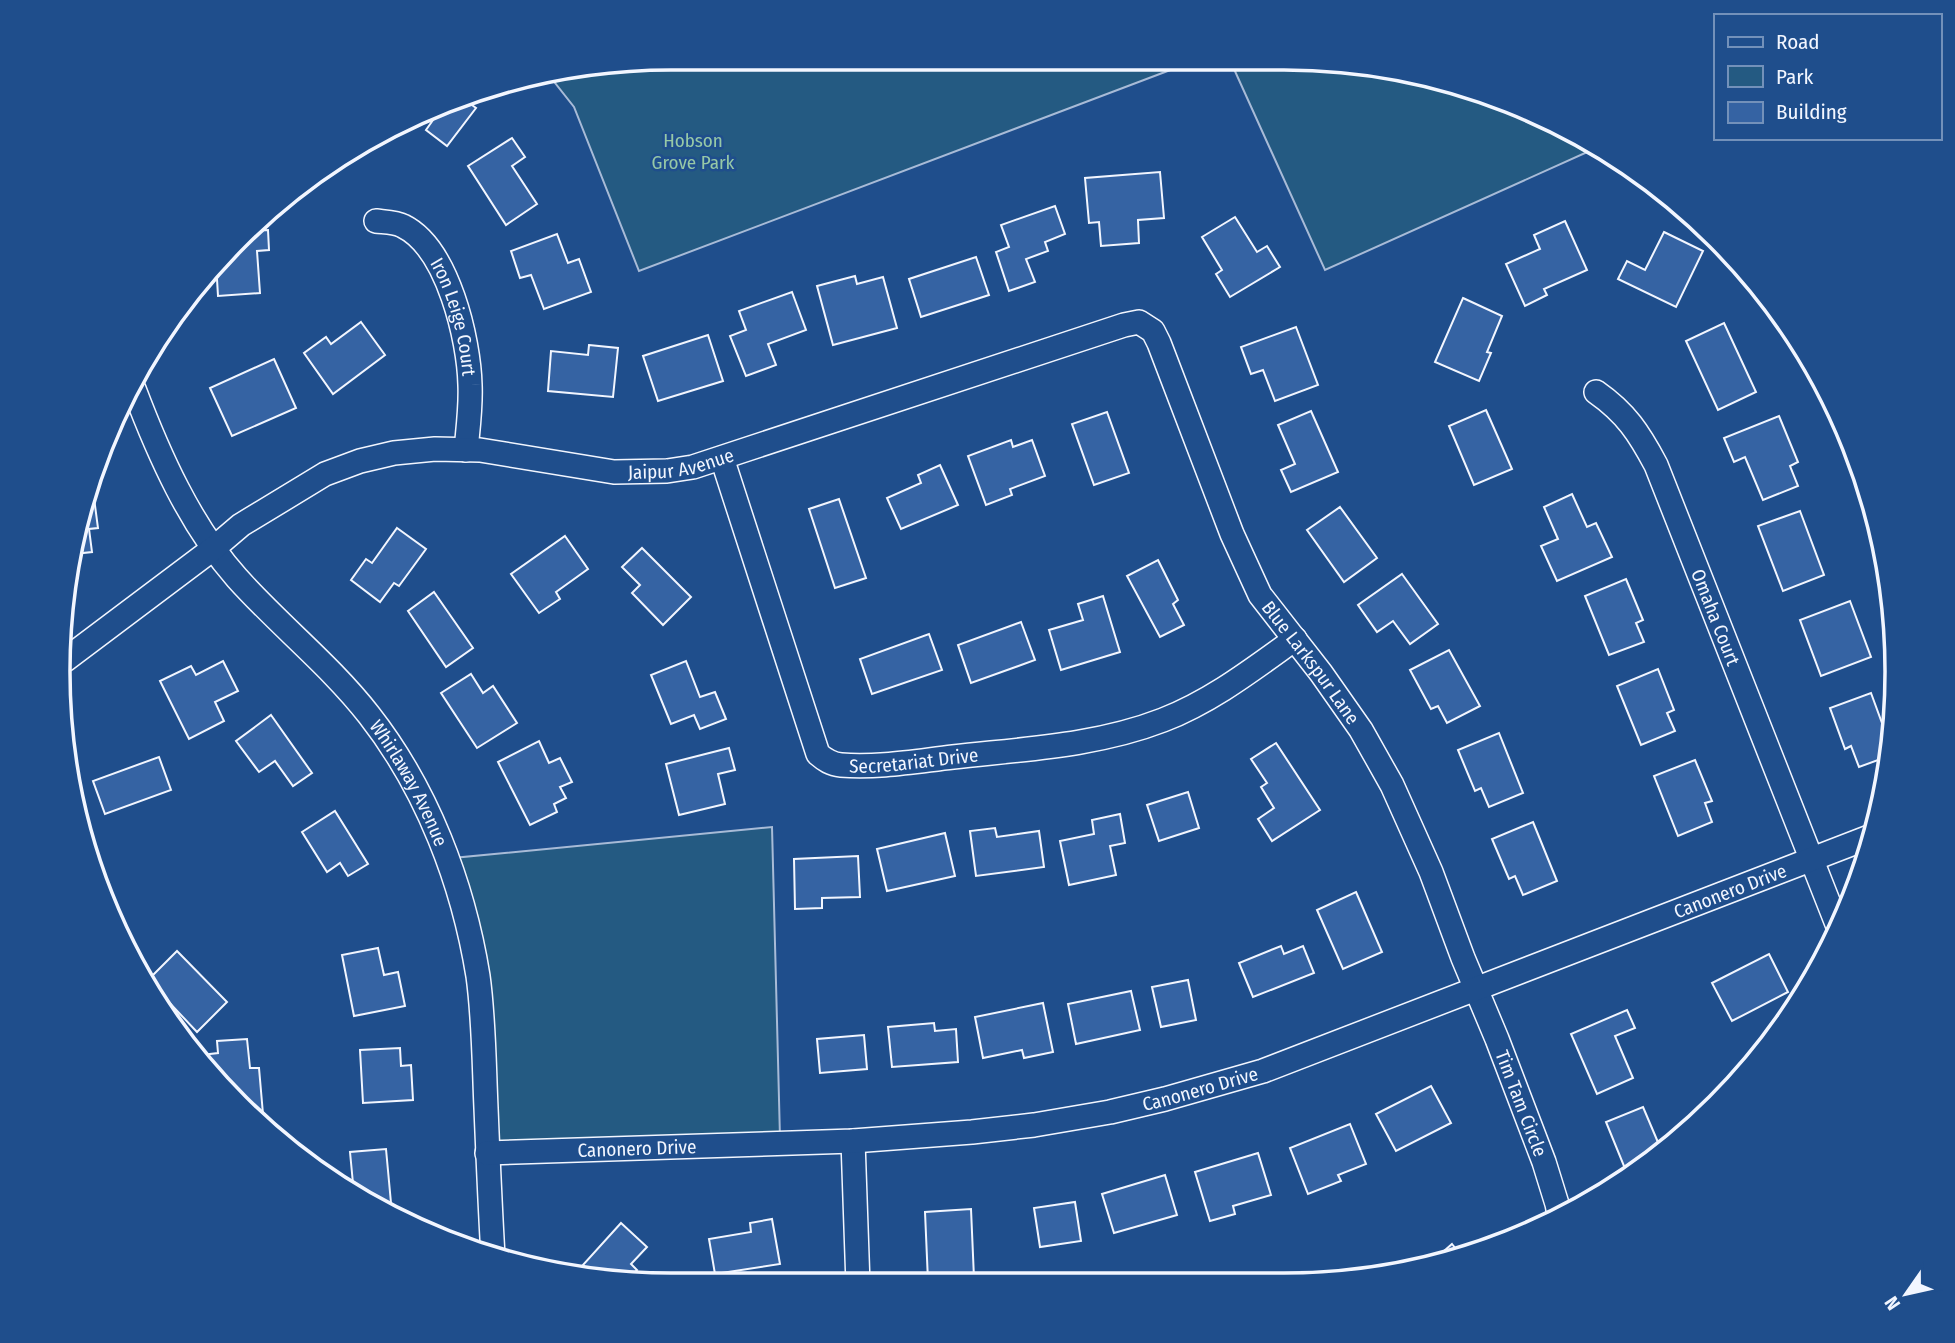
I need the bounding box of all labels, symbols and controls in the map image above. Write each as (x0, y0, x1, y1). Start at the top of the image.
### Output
legend (1714, 14, 1941, 140)
text: Road (1776, 29, 1820, 55)
text: Park (1776, 64, 1814, 90)
text: Building (1776, 99, 1847, 125)
park label: Hobson Grove Park (652, 129, 735, 174)
street label: Iron Leige Court (425, 254, 481, 378)
street label: Jaipur Avenue (628, 443, 737, 484)
street label: Omaha Court (1686, 566, 1745, 669)
street label: Blue Larkspur Lane (1257, 596, 1364, 729)
street label: Whirlaway Avenue (365, 715, 453, 850)
street label: Secretariat Drive (849, 743, 979, 778)
street label: Canonero Drive (1670, 859, 1790, 923)
street label: Tim Tam Circle (1490, 1047, 1552, 1160)
street label: Canonero Drive (1140, 1062, 1261, 1116)
street label: Canonero Drive (577, 1135, 697, 1162)
north arrow (1871, 1259, 1941, 1329)
text: N (1880, 1292, 1905, 1314)

